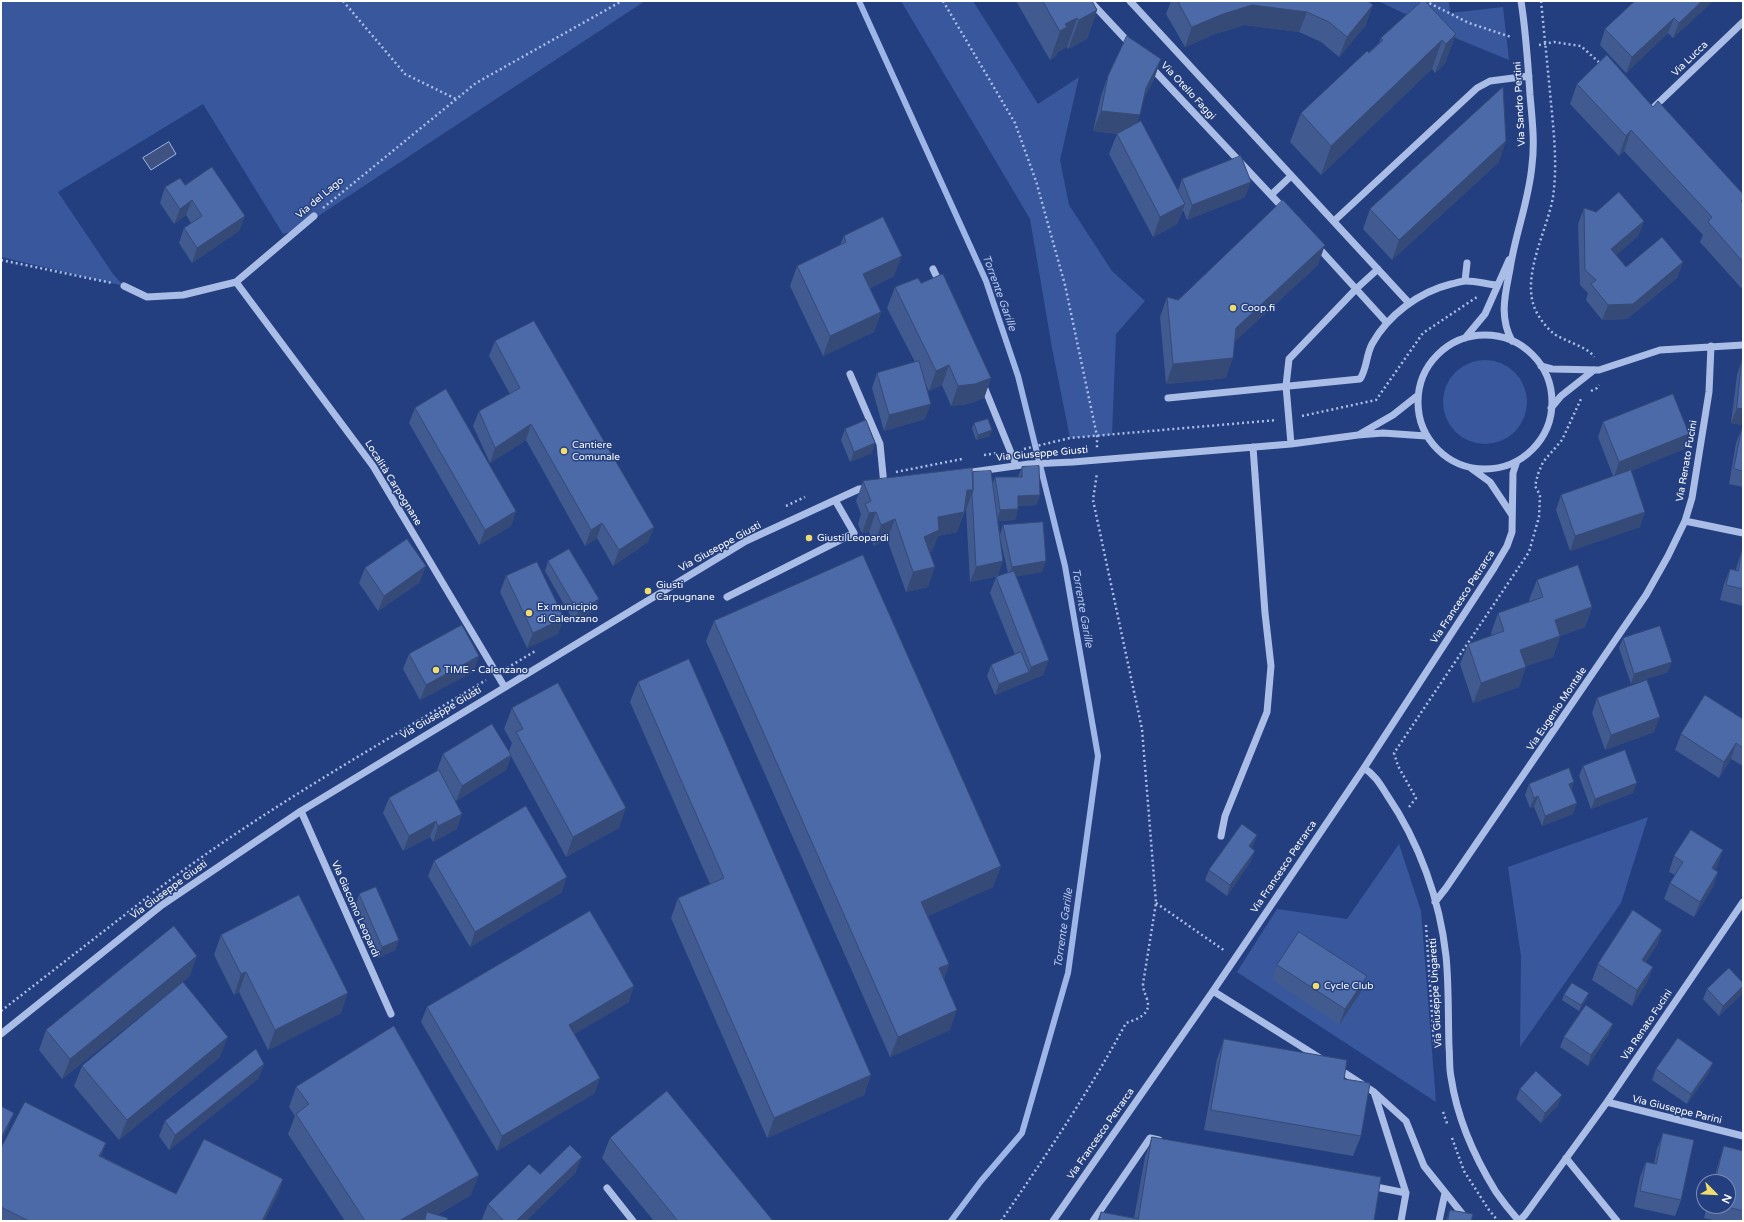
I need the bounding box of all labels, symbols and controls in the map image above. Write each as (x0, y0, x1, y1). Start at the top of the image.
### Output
street label: Via Lucca (1669, 39, 1711, 79)
street label: Via Otello Faggi (1158, 60, 1218, 122)
street label: Via Sandro Pertini (1512, 61, 1528, 147)
street label: Via del Lago (294, 175, 346, 221)
water label: Torrente Garille (979, 253, 1019, 333)
place label: Coop.fi (1241, 302, 1275, 314)
marker: Coop.fi (1228, 303, 1238, 313)
street label: Via Renato Fucini (1674, 419, 1700, 503)
street label: Località Carpognane (362, 438, 424, 528)
place label: Cantiere Comunale (572, 439, 620, 462)
street label: Via Giuseppe Giusti (996, 444, 1088, 464)
marker: Cantiere Comunale (559, 446, 569, 456)
street label: Via Giuseppe Giusti (677, 519, 763, 575)
place label: Giusti Leopardi (817, 532, 889, 544)
marker: Giusti Leopardi (804, 533, 814, 543)
street label: Via Francesco Petrarca (1428, 548, 1498, 646)
water label: Torrente Garille (1069, 567, 1095, 649)
place label: Giusti Carpugnane (656, 579, 715, 602)
marker: Giusti Carpugnane (643, 586, 653, 596)
place label: Ex municipio di Calenzano (537, 601, 598, 624)
marker: Ex municipio di Calenzano (524, 608, 534, 618)
place label: TIME - Calenzano (444, 664, 528, 676)
marker: TIME - Calenzano (431, 665, 441, 675)
street label: Via Eugenio Montale (1525, 665, 1589, 753)
street label: Via Giuseppe Giusti (398, 684, 484, 742)
street label: Via Francesco Petrarca (1249, 819, 1319, 915)
street label: Via Giuseppe Giusti (128, 858, 210, 922)
street label: Via Giacomo Leopardi (328, 859, 382, 959)
water label: Torrente Garille (1052, 887, 1076, 969)
street label: Via Giuseppe Ungaretti (1427, 938, 1445, 1048)
place label: Cycle Club (1324, 980, 1374, 992)
marker: Cycle Club (1311, 981, 1321, 991)
street label: Via Renato Fucini (1619, 987, 1675, 1063)
street label: Via Francesco Petrarca (1065, 1086, 1137, 1182)
street label: Via Giuseppe Parini (1631, 1093, 1723, 1127)
north arrow (1696, 1174, 1736, 1214)
text: N (1719, 1192, 1734, 1205)

